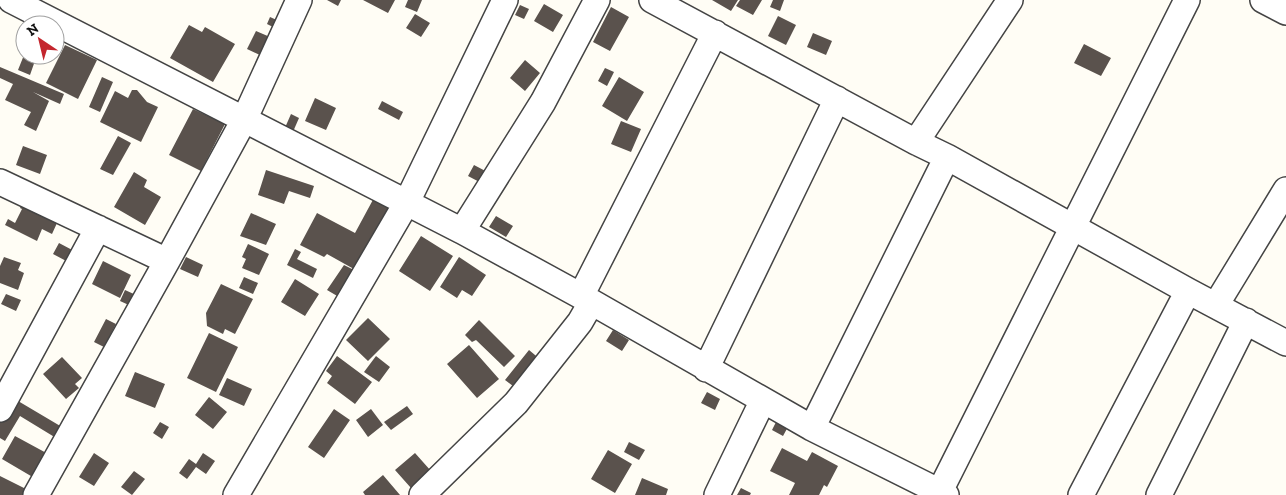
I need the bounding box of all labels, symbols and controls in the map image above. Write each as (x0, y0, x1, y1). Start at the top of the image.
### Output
north arrow (15, 15, 65, 65)
text: N (24, 20, 42, 40)

